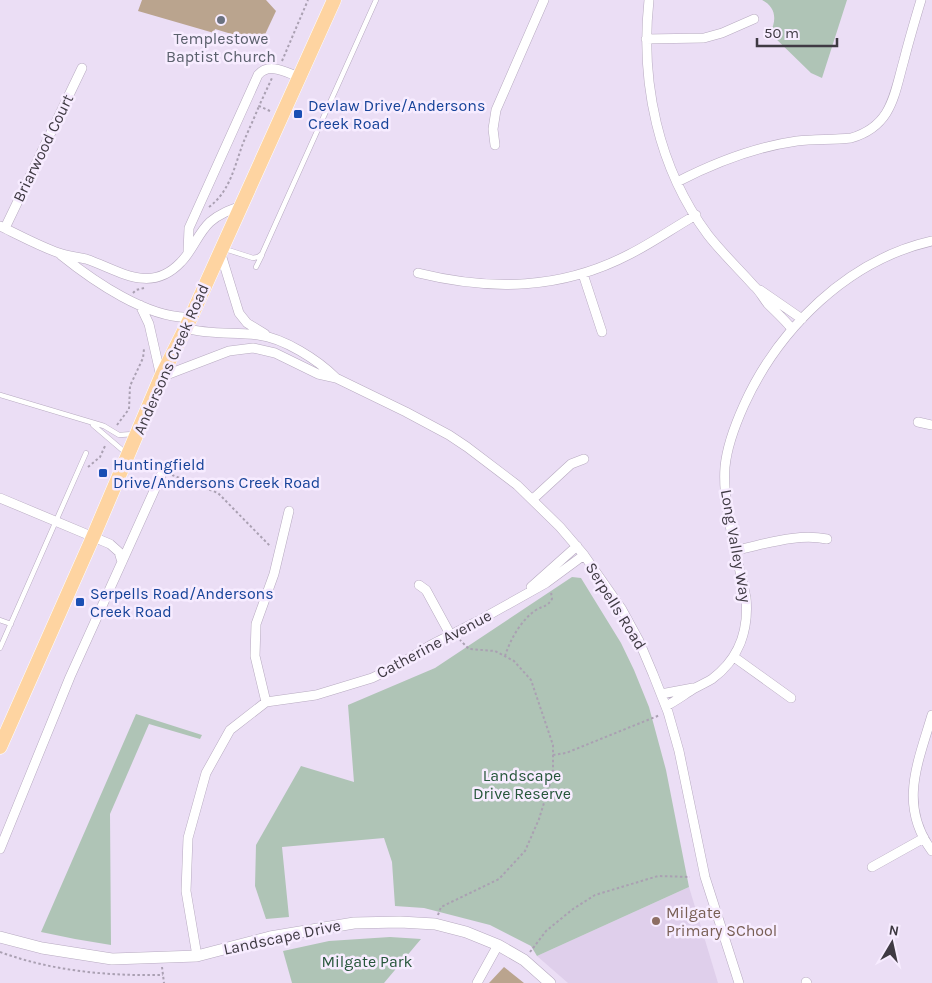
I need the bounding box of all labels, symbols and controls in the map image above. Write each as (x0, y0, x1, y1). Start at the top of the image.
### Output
marker: Templestowe Baptist Church (215, 14, 227, 26)
scale bar (757, 15, 837, 47)
text: 50 m (764, 24, 799, 42)
place label: Templestowe Baptist Church (166, 29, 276, 66)
street label: Briarwood Court (9, 91, 77, 205)
place label: Devlaw Drive/Andersons Creek Road (308, 96, 485, 133)
marker: Devlaw Drive/Andersons Creek Road (292, 108, 304, 120)
street label: Andersons Creek Road (129, 281, 213, 437)
place label: Huntingfield Drive/Andersons Creek Road (113, 455, 320, 492)
marker: Huntingfield Drive/Andersons Creek Road (97, 467, 109, 479)
street label: Long Valley Way (717, 488, 755, 605)
street label: Serpells Road (582, 559, 650, 653)
place label: Serpells Road/Andersons Creek Road (90, 584, 274, 621)
marker: Serpells Road/Andersons Creek Road (74, 596, 86, 608)
street label: Catherine Avenue (373, 606, 495, 682)
park label: Landscape Drive Reserve (473, 766, 571, 803)
place label: Milgate Primary SChool (666, 903, 777, 940)
street label: Landscape Drive (222, 915, 342, 959)
marker: Milgate Primary SChool (650, 915, 662, 927)
north arrow (867, 918, 917, 968)
text: N (888, 921, 900, 940)
park label: Milgate Park (321, 952, 413, 971)

